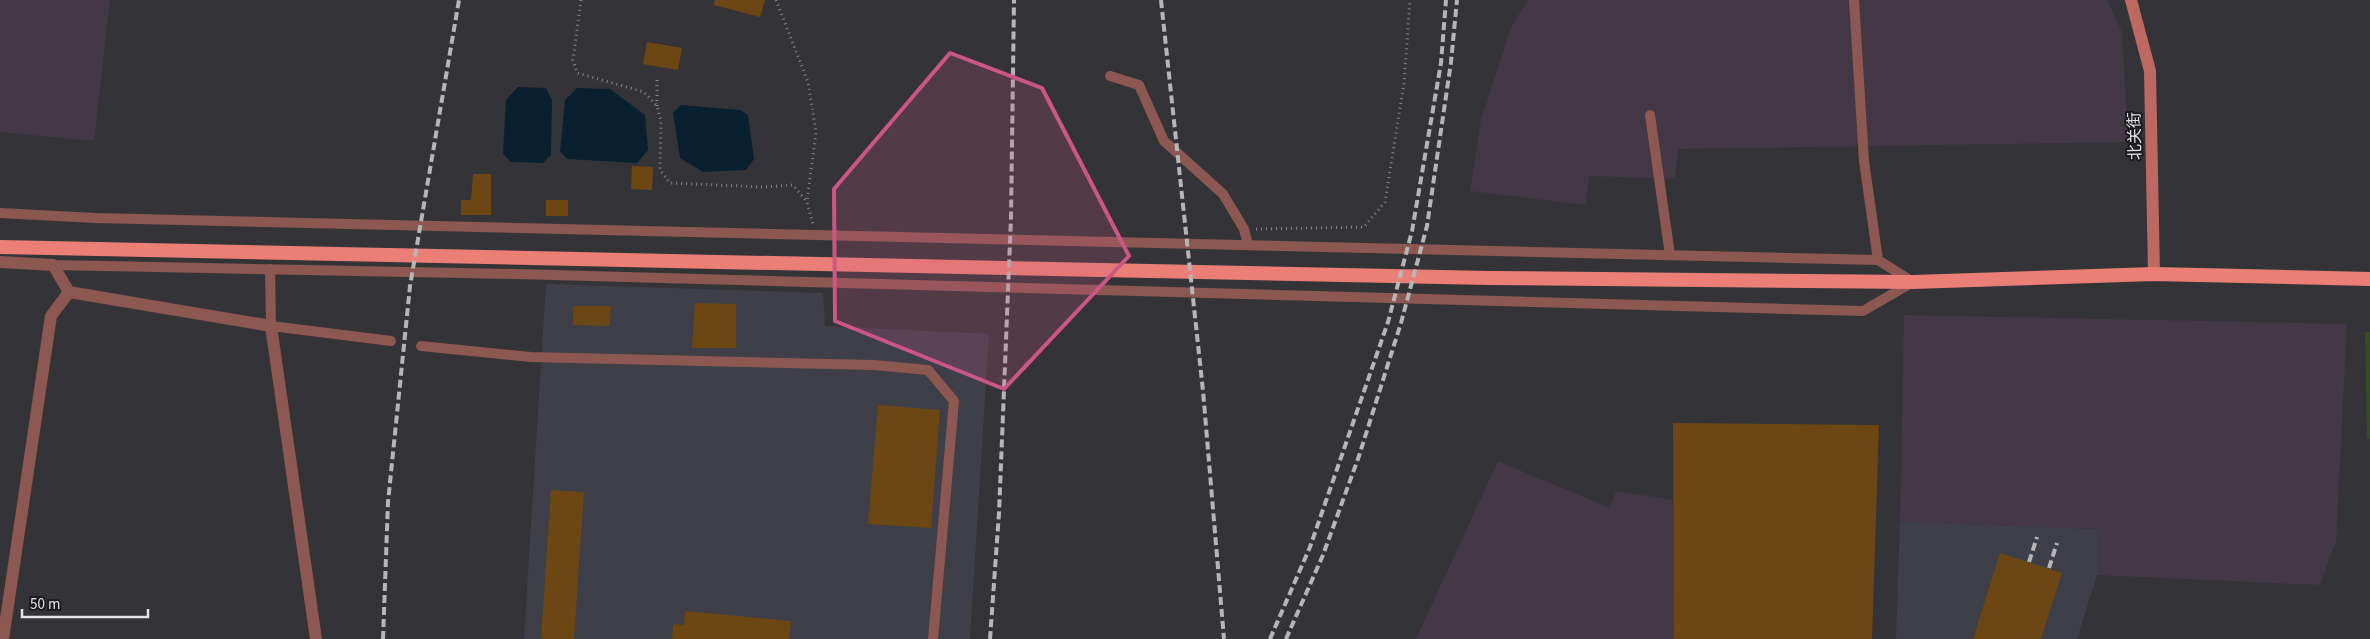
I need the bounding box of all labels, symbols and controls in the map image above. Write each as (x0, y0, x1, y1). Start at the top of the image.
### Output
street label: 北关街 (2124, 112, 2146, 160)
scale bar (22, 586, 149, 618)
text: 50 m (30, 594, 60, 615)

